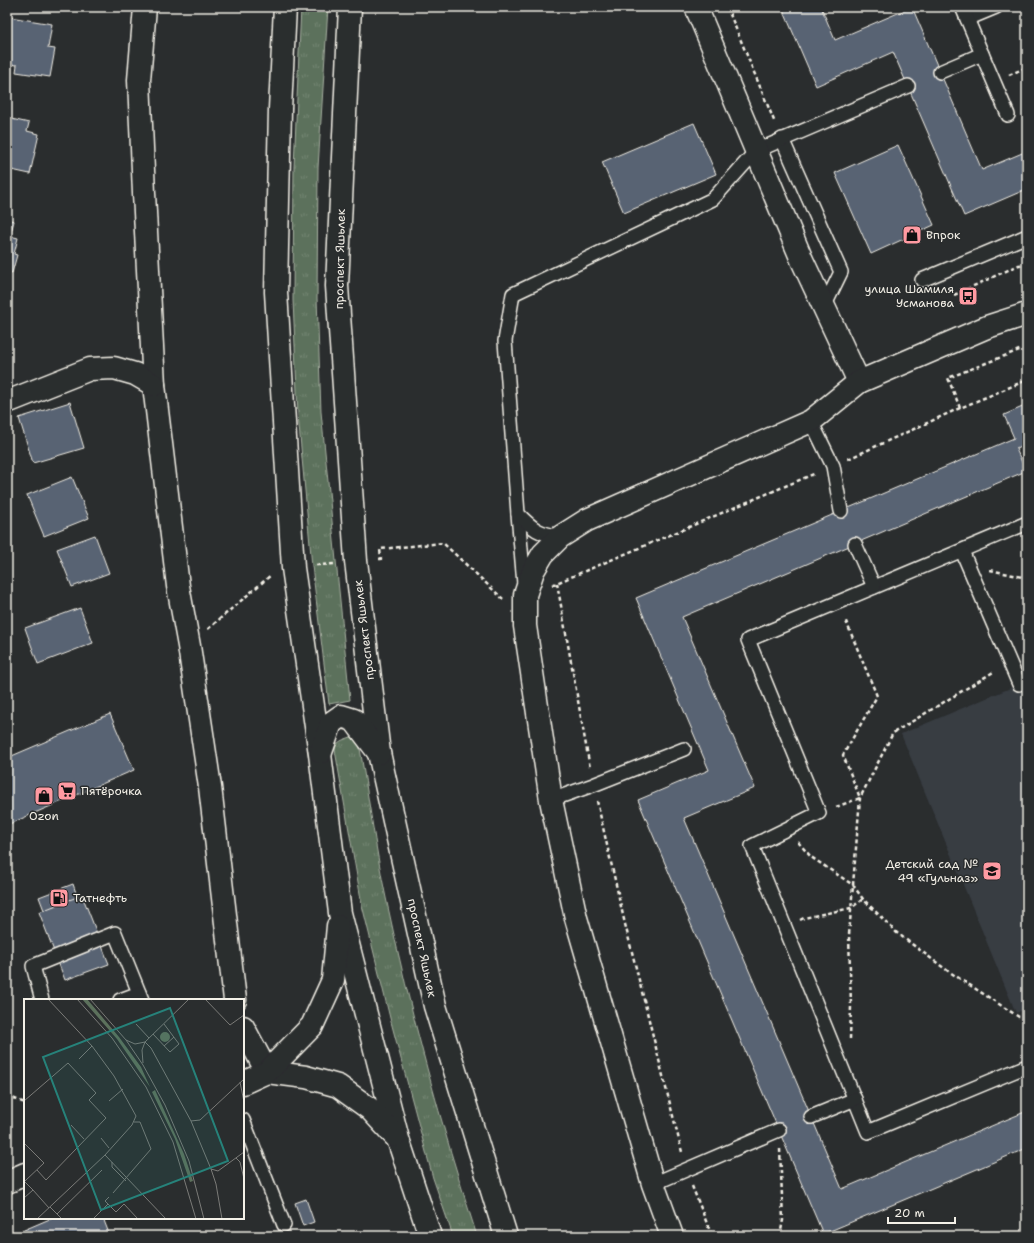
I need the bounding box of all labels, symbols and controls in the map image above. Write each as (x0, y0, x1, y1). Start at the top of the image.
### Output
street label: проспект Яшьлек (331, 208, 349, 309)
shop icon: Впрок (901, 224, 923, 246)
place label: Впрок (926, 227, 961, 243)
place label: улица Шамиля Усманова (864, 281, 955, 311)
bus stop icon: улица Шамиля Усманова (957, 285, 979, 307)
street label: проспект Яшьлек (350, 578, 378, 681)
supermarket icon: Пятёрочка (56, 780, 78, 802)
place label: Пятёрочка (81, 783, 142, 799)
shop icon: Ozon (33, 785, 55, 807)
place label: Ozon (29, 808, 59, 824)
place label: Детский сад № 49 «Гульназ» (885, 856, 978, 886)
school or university icon: Детский сад № 49 «Гульназ» (981, 860, 1003, 882)
fuel station icon: Татнефть (48, 887, 70, 909)
place label: Татнефть (73, 890, 127, 906)
street label: проспект Яшьлек (404, 897, 440, 999)
inset map (24, 999, 244, 1219)
scale bar (888, 1199, 955, 1225)
text: 20 m (894, 1205, 925, 1221)

